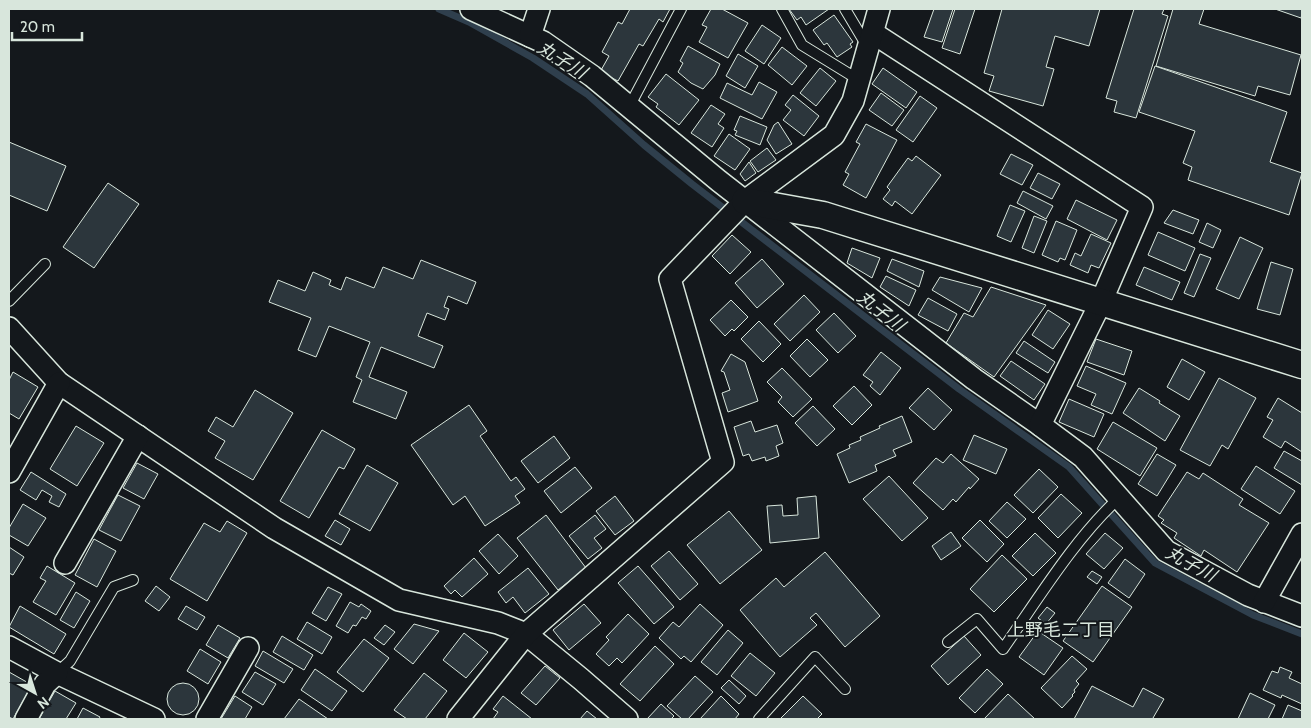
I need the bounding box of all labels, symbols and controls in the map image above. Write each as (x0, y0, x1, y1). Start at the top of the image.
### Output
scale bar (12, 10, 82, 42)
text: 20 m (20, 18, 55, 36)
water label: 丸子川 (533, 36, 592, 85)
water label: 丸子川 (853, 286, 911, 338)
water label: 丸子川 (1162, 541, 1222, 588)
district label: 上野毛二丁目 (1007, 619, 1115, 641)
north arrow (10, 668, 60, 718)
text: N (34, 693, 53, 713)

